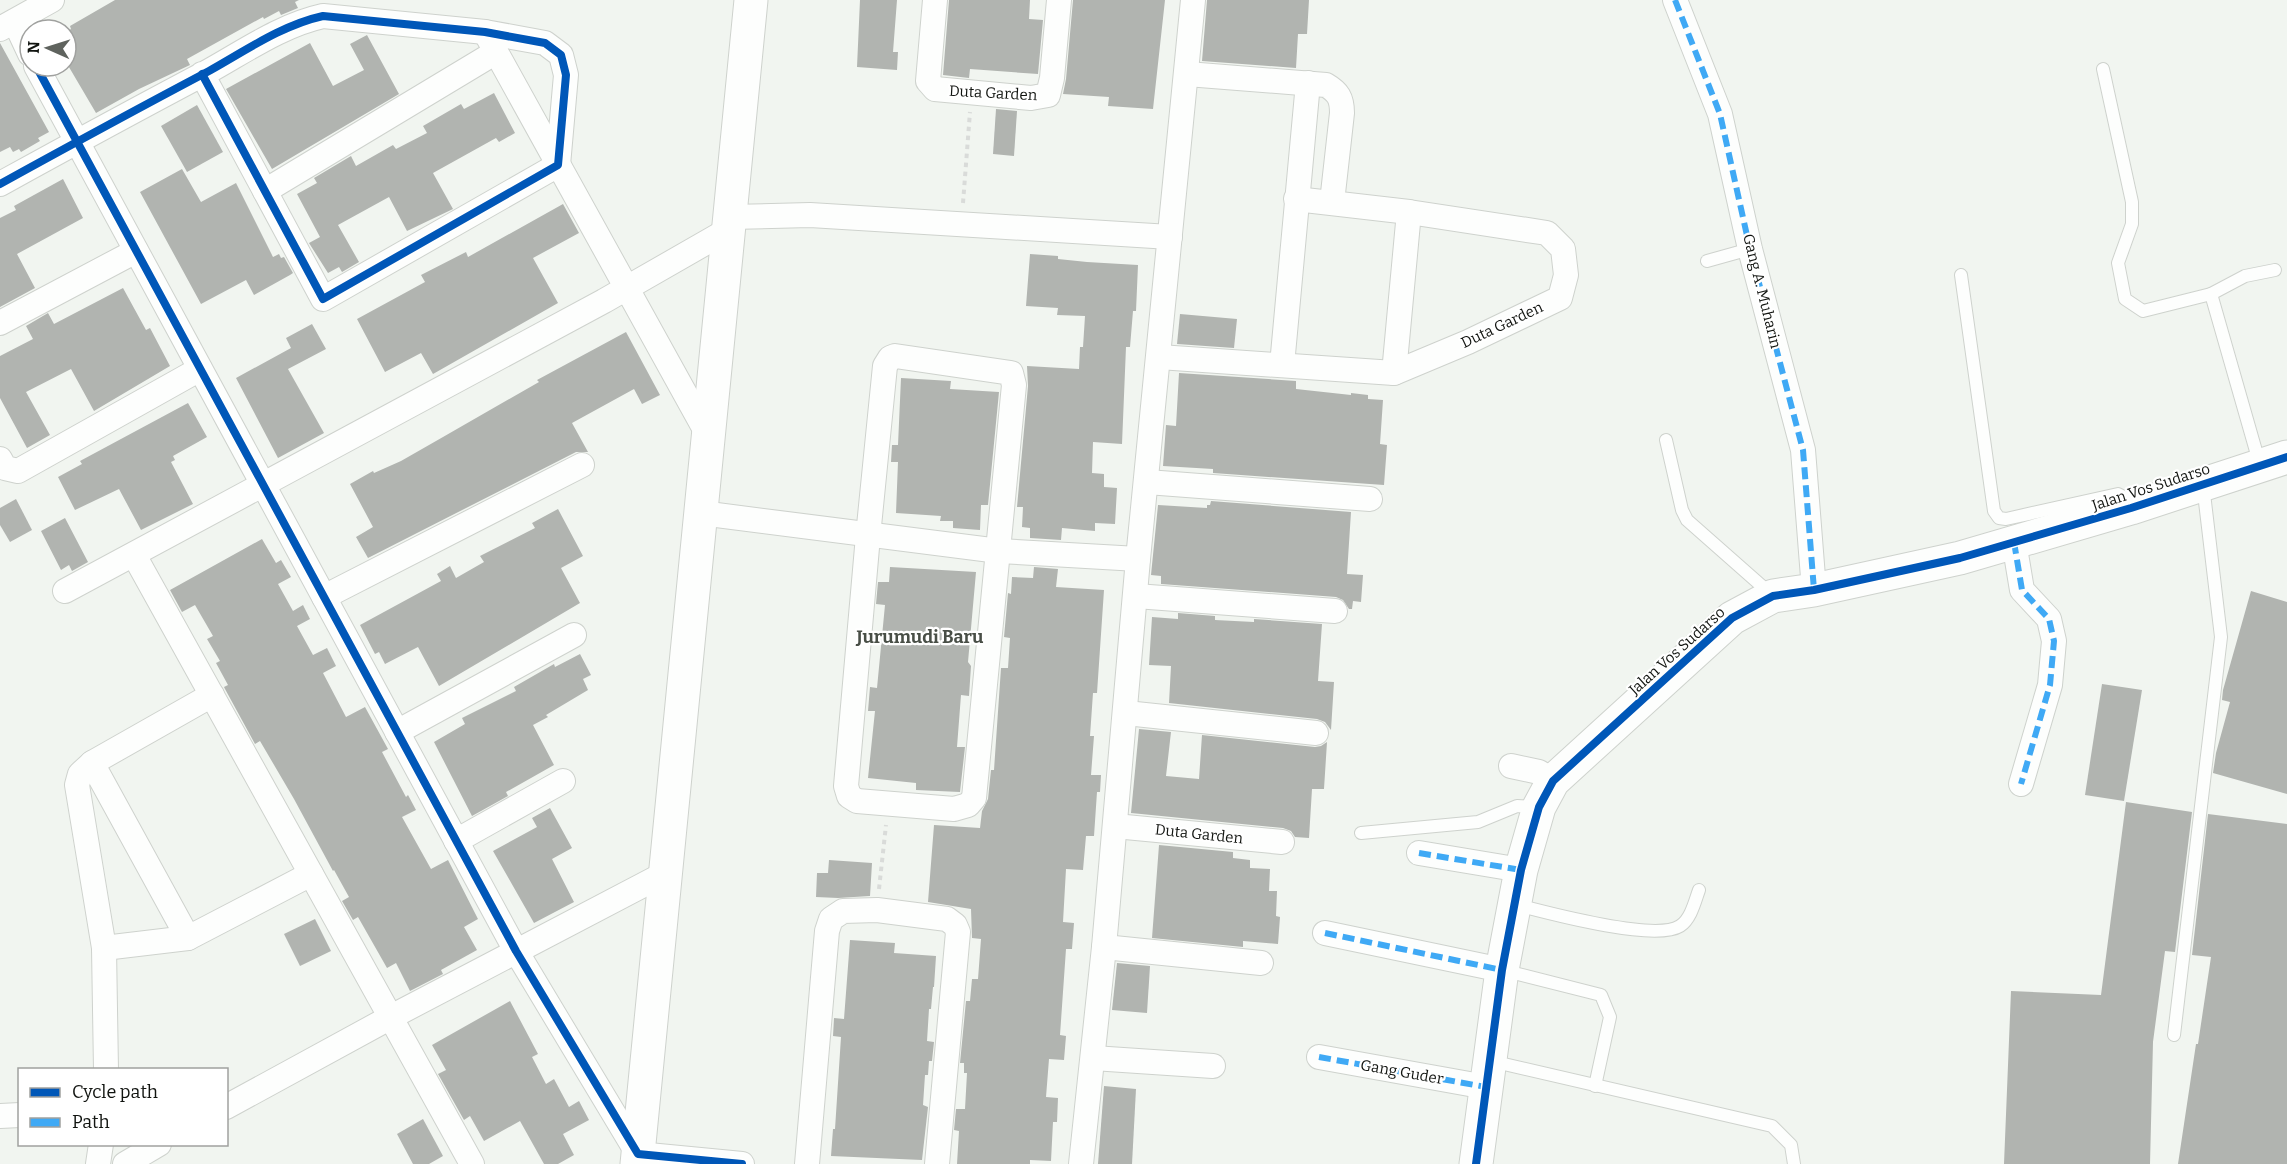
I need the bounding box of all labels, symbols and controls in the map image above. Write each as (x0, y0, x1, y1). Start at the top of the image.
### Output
north arrow (18, 18, 78, 78)
text: N (24, 41, 43, 54)
street label: Duta Garden (948, 82, 1038, 104)
street label: Gang A. Muharin (1739, 232, 1785, 351)
street label: Duta Garden (1458, 298, 1546, 352)
street label: Jalan Vos Sudarso (2089, 459, 2212, 515)
street label: Jalan Vos Sudarso (1625, 603, 1729, 699)
district label: Jurumudi Baru (856, 626, 984, 648)
street label: Duta Garden (1154, 820, 1244, 848)
street label: Gang Guder (1359, 1056, 1445, 1088)
legend (18, 1068, 228, 1146)
text: Cycle path (72, 1081, 158, 1103)
text: Path (72, 1111, 110, 1133)

